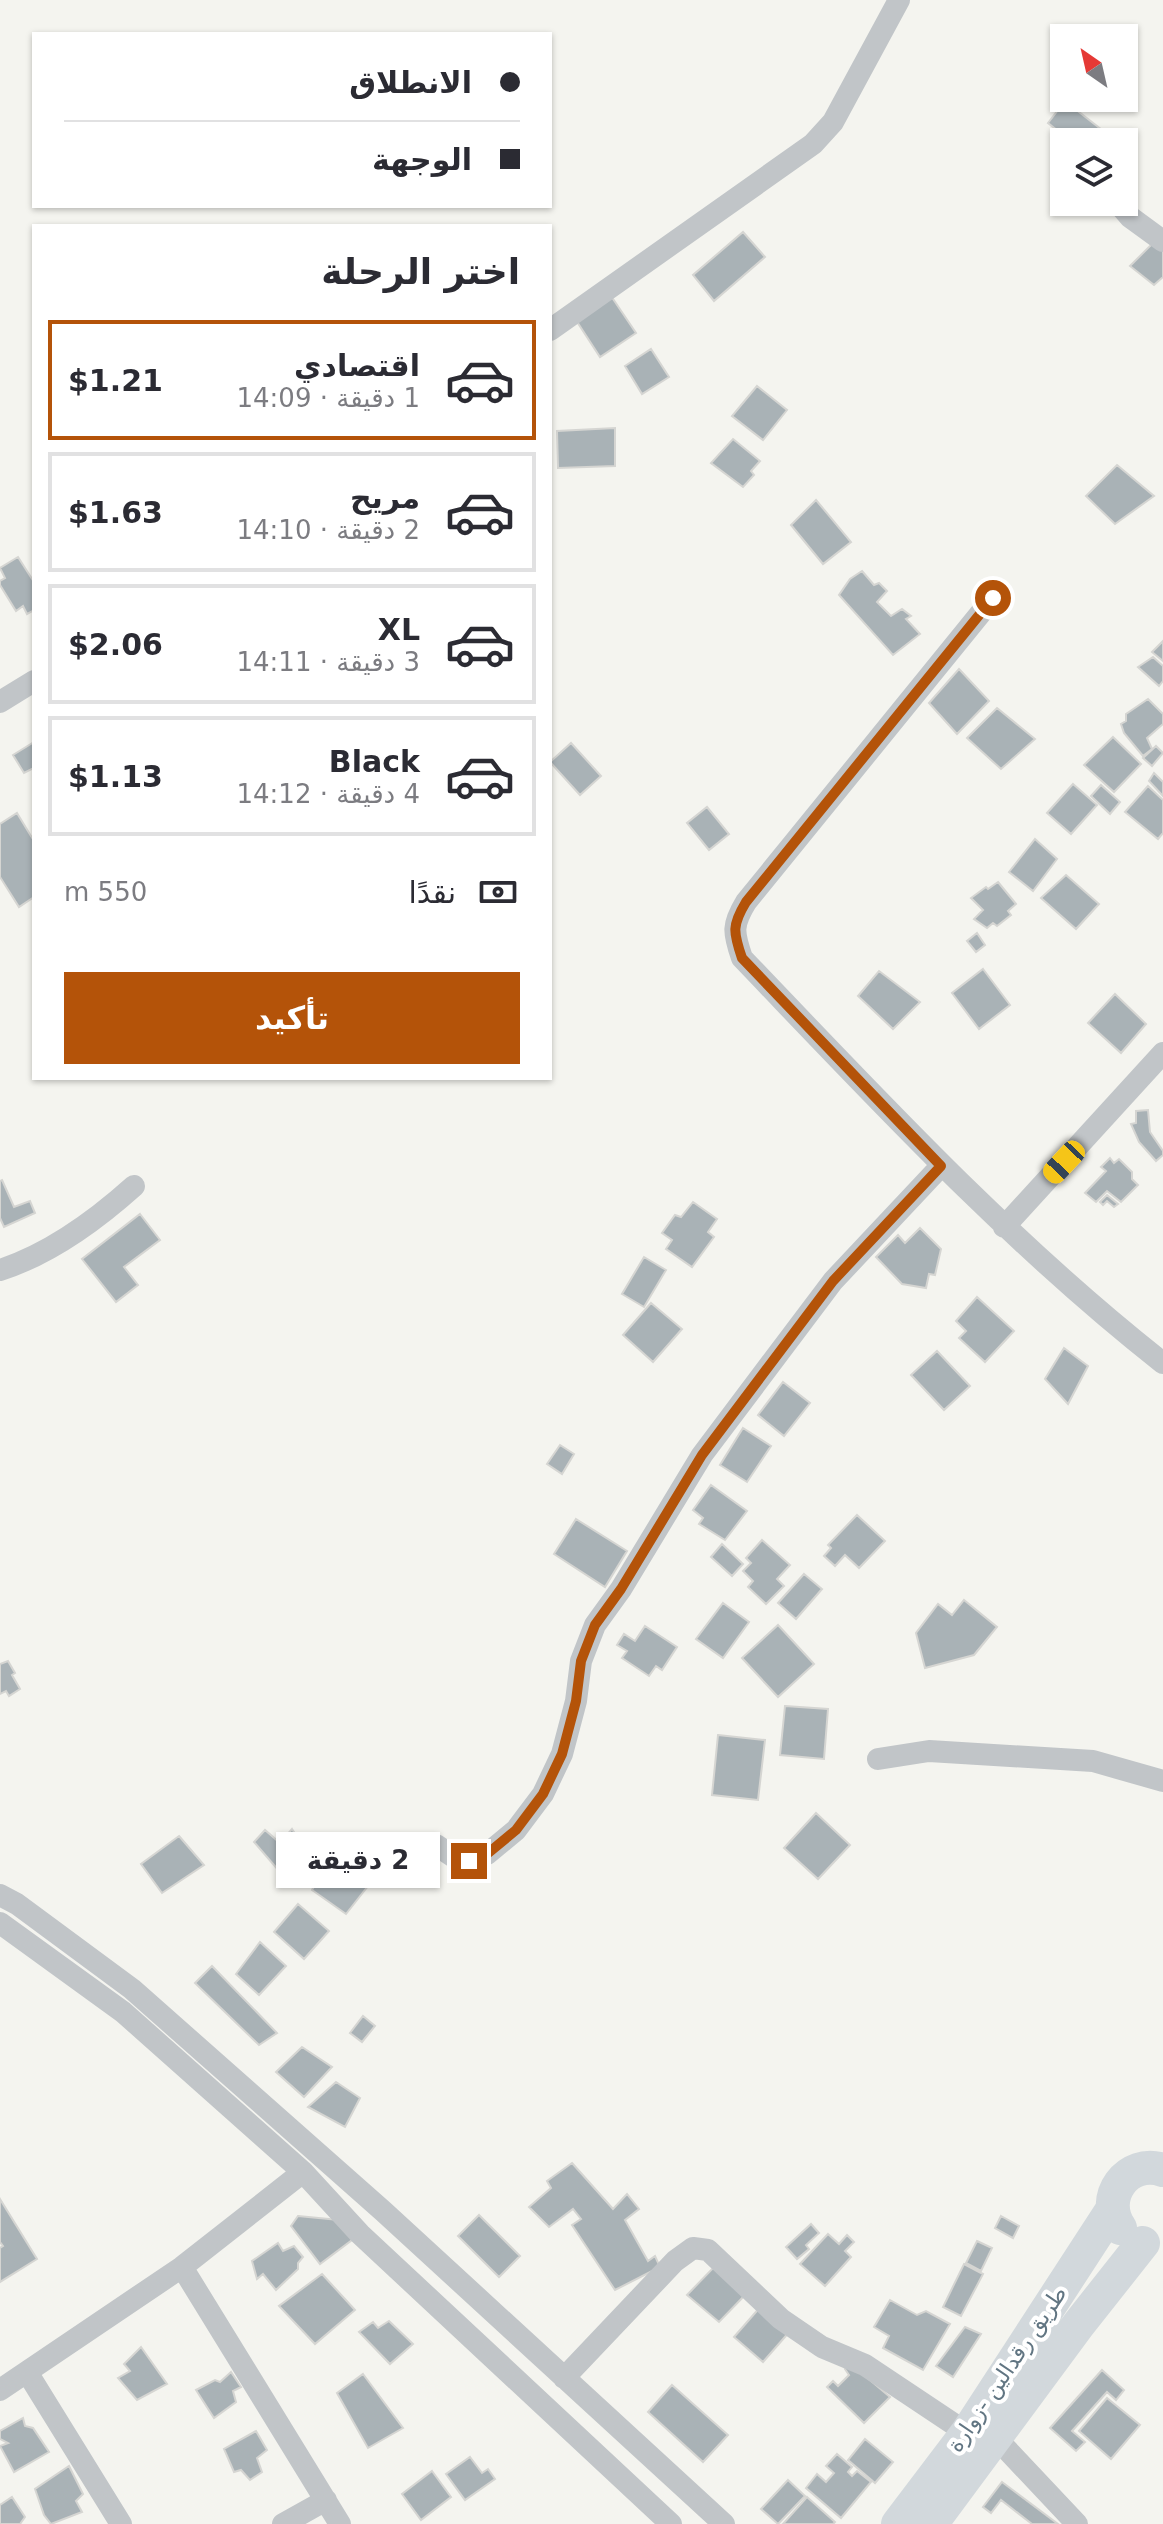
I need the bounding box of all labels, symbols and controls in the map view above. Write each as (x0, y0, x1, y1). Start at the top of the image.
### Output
north arrow (1050, 24, 1138, 112)
map controls (1050, 24, 1138, 216)
text: الانطلاق (349, 65, 472, 100)
button: layers (1050, 128, 1138, 216)
text: الوجهة (372, 142, 472, 177)
text: اختر الرحلة (321, 251, 520, 292)
icon: car (444, 344, 516, 416)
text: اقتصادي (294, 348, 420, 383)
text: $1.21 (68, 363, 163, 398)
text: 1 دقيقة · 14:09 (237, 383, 420, 413)
icon: car (444, 476, 516, 548)
text: مريح (350, 480, 420, 515)
text: $1.63 (68, 495, 163, 530)
text: 2 دقيقة · 14:10 (237, 515, 420, 545)
route start (975, 580, 1011, 616)
icon: car (444, 608, 516, 680)
text: XL (378, 612, 420, 647)
text: $2.06 (68, 627, 163, 662)
text: 3 دقيقة · 14:11 (237, 647, 420, 677)
icon: car (444, 740, 516, 812)
text: Black (329, 744, 420, 779)
text: $1.13 (68, 759, 163, 794)
text: 4 دقيقة · 14:12 (237, 779, 420, 809)
icon: cash (476, 870, 520, 914)
text: نقدًا (408, 875, 456, 910)
text: 550 m (64, 877, 147, 907)
button: تأكيد (64, 972, 520, 1064)
car (1039, 1136, 1089, 1188)
callout: 2 دقيقة (277, 1833, 441, 1889)
route end (451, 1843, 487, 1879)
text: 2 دقيقة (307, 1845, 409, 1875)
street label: طريق رقدالين -زوارة (942, 2281, 1073, 2457)

